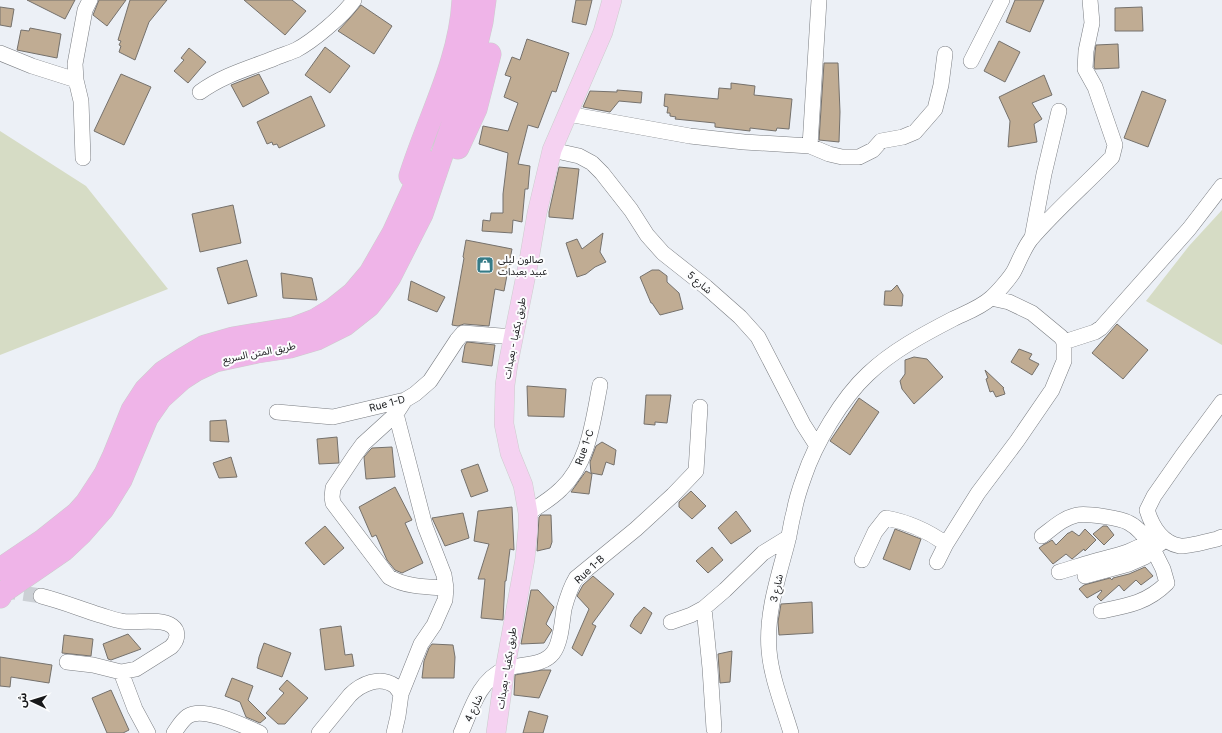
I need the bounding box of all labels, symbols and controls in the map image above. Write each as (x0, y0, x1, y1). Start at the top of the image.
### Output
place label: صالون ليلى عبيد بعبدات (498, 253, 547, 277)
shop icon: صالون ليلى عبيد بعبدات (475, 255, 495, 275)
street label: شارع 5 (684, 268, 715, 297)
street label: طريق بكفيا - بعبدات (500, 296, 529, 380)
street label: طريق المتن السريع (221, 339, 297, 367)
street label: Rue 1-D (368, 392, 406, 414)
street label: Rue 1-C (572, 428, 596, 466)
street label: Rue 1-B (572, 552, 606, 586)
street label: شارع 3 (767, 573, 787, 604)
street label: طريق بكفيا - بعبدات (494, 626, 519, 710)
north arrow (12, 681, 52, 721)
text: ش (15, 692, 30, 708)
street label: شارع 4 (461, 692, 486, 724)

